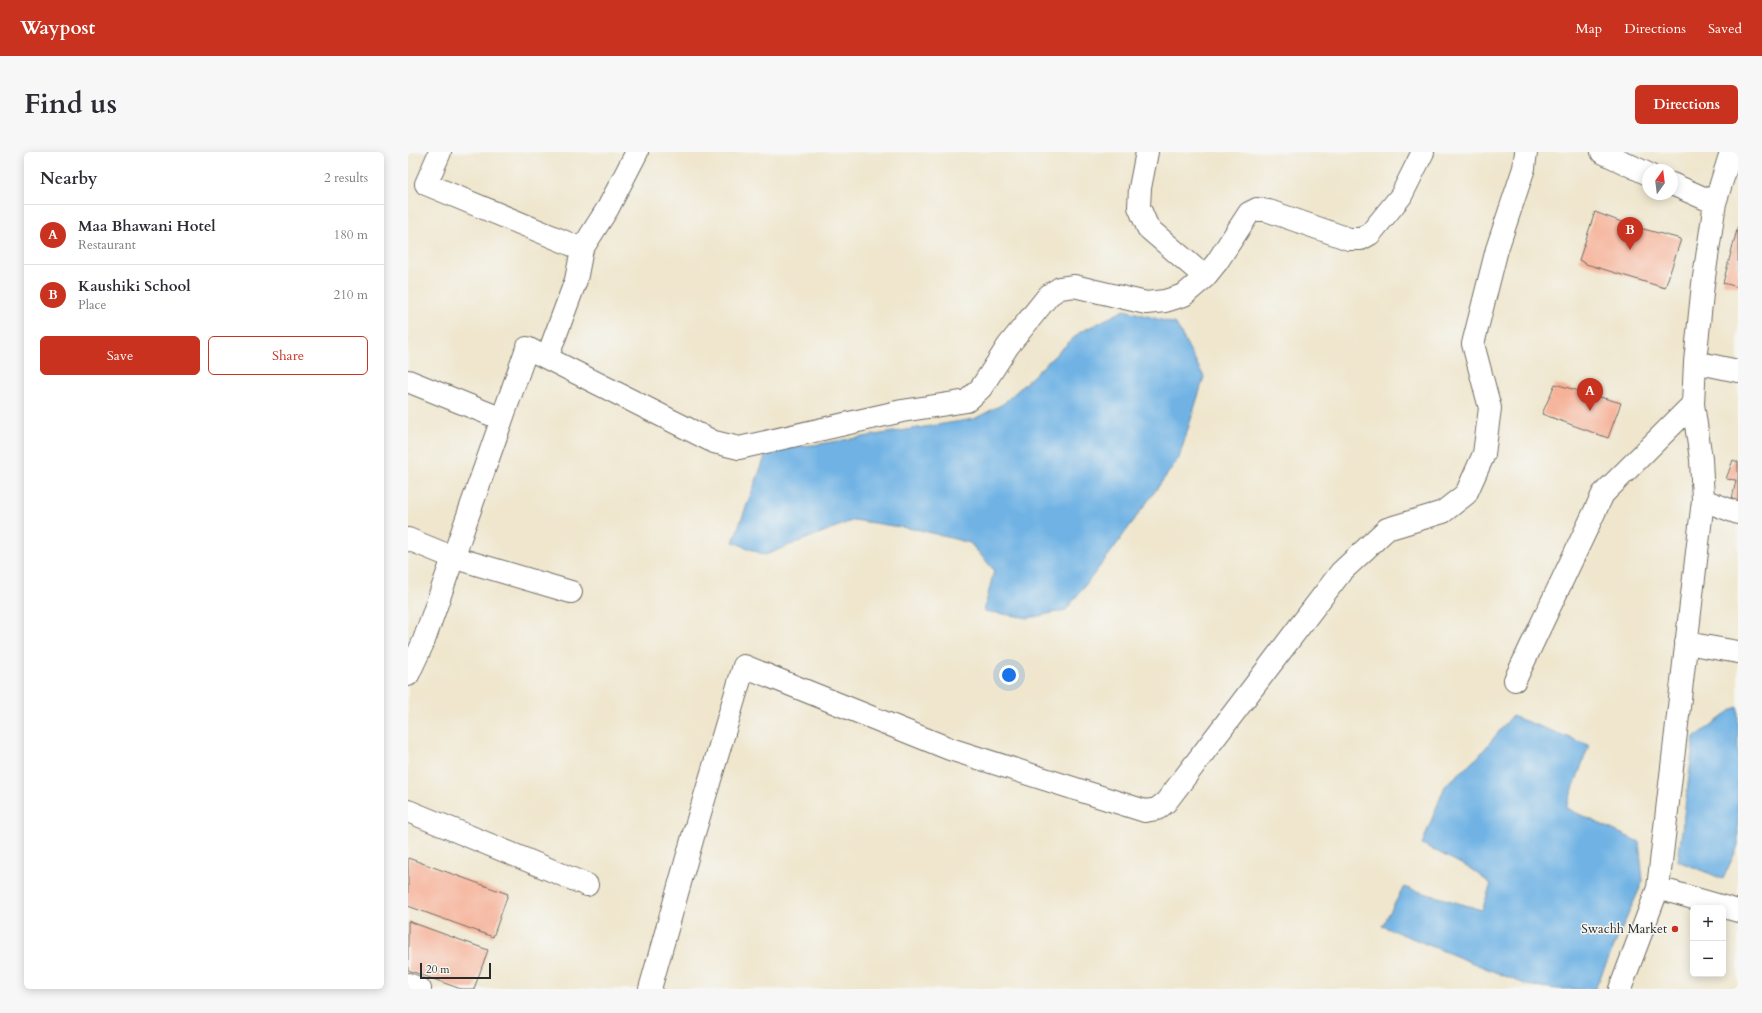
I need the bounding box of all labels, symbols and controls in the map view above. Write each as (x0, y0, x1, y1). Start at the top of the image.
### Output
text: Waypost (20, 15, 95, 41)
text: Map (1576, 19, 1602, 38)
text: Directions (1624, 19, 1686, 38)
text: Saved (1708, 19, 1742, 38)
text: Find us (24, 85, 117, 123)
button: Directions (1635, 85, 1738, 124)
north arrow (1642, 164, 1678, 200)
text: Nearby (40, 167, 97, 190)
text: 2 results (324, 169, 368, 187)
text: Maa Bhawani Hotel (78, 216, 216, 236)
pin: B (1617, 217, 1643, 250)
text: A (48, 226, 58, 244)
text: 180 m (334, 226, 368, 244)
text: Restaurant (78, 236, 136, 254)
text: Kaushiki School (78, 276, 191, 296)
text: B (48, 286, 58, 304)
text: 210 m (334, 286, 368, 304)
text: Place (78, 296, 106, 314)
button: Save (40, 336, 200, 375)
button: Share (208, 336, 368, 375)
pin: A (1577, 378, 1603, 411)
your location (999, 665, 1019, 685)
map controls (1690, 905, 1726, 977)
button: + (1690, 905, 1726, 941)
place label: Swachh Market (1581, 920, 1667, 938)
marker: Swachh Market (1670, 924, 1680, 934)
button: − (1690, 941, 1726, 977)
scale bar (420, 961, 491, 980)
text: 20 m (426, 962, 450, 977)

